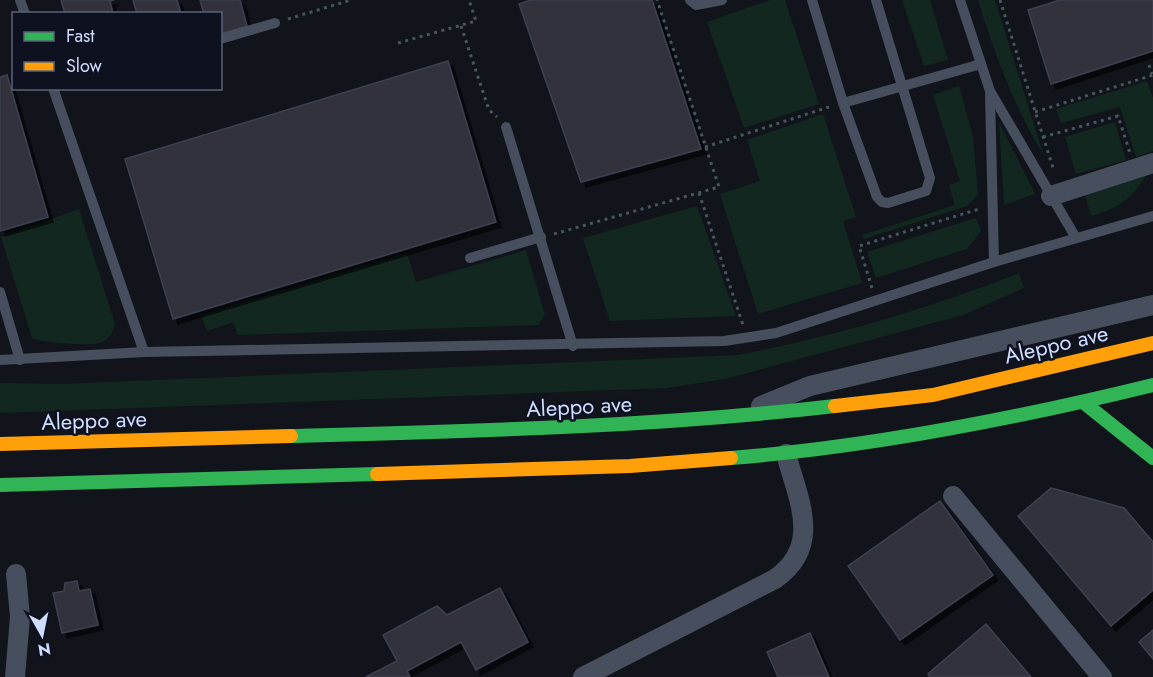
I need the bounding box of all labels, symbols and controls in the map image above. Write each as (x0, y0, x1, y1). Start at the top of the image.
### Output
legend (12, 12, 222, 90)
text: Fast (66, 23, 95, 49)
text: Slow (66, 53, 103, 79)
street label: Aleppo ave (1001, 317, 1111, 371)
street label: Aleppo ave (525, 387, 633, 425)
street label: Aleppo ave (41, 402, 147, 438)
north arrow (12, 605, 72, 665)
text: N (36, 637, 52, 662)

